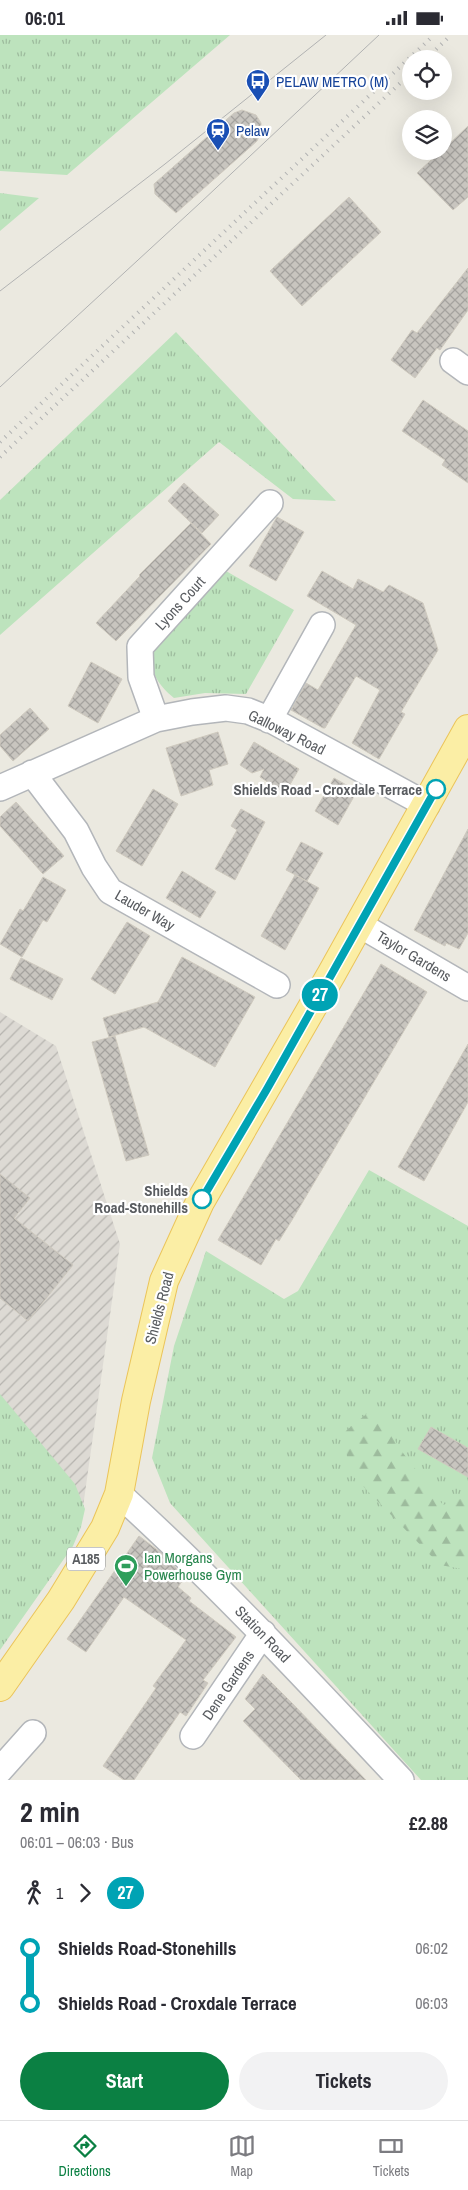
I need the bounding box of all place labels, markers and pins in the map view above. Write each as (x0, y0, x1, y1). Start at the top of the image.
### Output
bus stop icon: PELAW METRO (M) (245, 68, 271, 102)
place label: PELAW METRO (M) (276, 71, 388, 92)
station icon: Pelaw (205, 117, 231, 151)
place label: Pelaw (236, 120, 270, 141)
place label: Shields Road - Croxdale Terrace (234, 779, 422, 800)
marker: Shields Road - Croxdale Terrace (426, 779, 446, 799)
place label: Shields Road-Stonehills (94, 1180, 188, 1218)
marker: Shields Road-Stonehills (192, 1189, 212, 1209)
place label: Ian Morgans Powerhouse Gym (144, 1547, 242, 1585)
sports icon: Ian Morgans Powerhouse Gym (113, 1553, 139, 1587)

